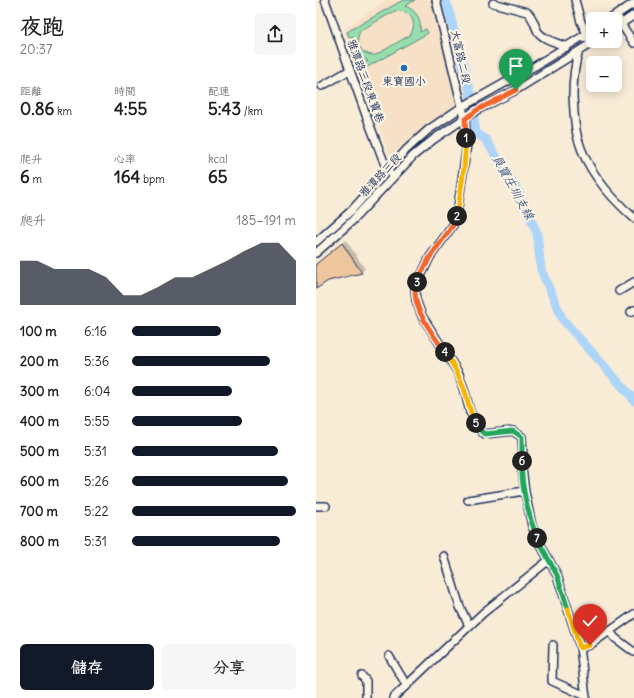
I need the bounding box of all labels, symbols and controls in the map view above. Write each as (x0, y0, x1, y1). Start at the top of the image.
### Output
text: 夜跑 (20, 12, 64, 40)
map controls (586, 12, 622, 92)
button: + (586, 12, 622, 48)
button: share (254, 13, 296, 55)
street label: 大富路二段 (448, 29, 474, 85)
street label: 雅潭路三段東寶巷 (344, 37, 388, 125)
text: 20:37 (20, 41, 52, 58)
pin (499, 49, 533, 90)
icon: arrive (505, 55, 527, 77)
button: − (586, 56, 622, 92)
marker: 東寶國小 (399, 63, 409, 73)
place label: 東寶國小 (382, 74, 426, 88)
text: 距離 (20, 84, 42, 98)
text: 時間 (114, 84, 136, 98)
text: 配速 (208, 84, 230, 98)
text: 0.86 (20, 98, 54, 120)
text: 4:55 (114, 98, 147, 120)
text: 5:43 (208, 98, 241, 120)
text: km (54, 104, 72, 118)
text: /km (241, 104, 263, 118)
pin: 1 (456, 128, 476, 148)
text: 1 (464, 131, 468, 145)
street label: 雅潭路三段 (356, 150, 404, 200)
text: 爬升 (20, 152, 42, 166)
text: 心率 (114, 152, 136, 166)
text: kcal (208, 152, 228, 166)
water label: 員寶庄圳支線 (489, 152, 538, 223)
text: 6 (20, 166, 30, 188)
text: 164 (114, 166, 140, 188)
text: 65 (208, 166, 228, 188)
text: m (30, 172, 42, 186)
text: bpm (140, 172, 165, 186)
pin: 2 (447, 206, 467, 226)
text: 2 (454, 209, 460, 223)
text: 爬升 (20, 212, 46, 229)
text: 185–191 m (236, 212, 296, 229)
pin: 3 (407, 272, 427, 292)
text: 3 (414, 275, 420, 289)
text: 100 m (20, 323, 57, 340)
text: 6:16 (84, 323, 107, 340)
pin: 4 (435, 342, 455, 362)
text: 4 (442, 345, 448, 359)
text: 200 m (20, 353, 59, 370)
text: 5:36 (84, 353, 109, 370)
text: 300 m (20, 383, 59, 400)
text: 6:04 (84, 383, 111, 400)
text: 400 m (20, 413, 59, 430)
text: 5:55 (84, 413, 109, 430)
pin: 5 (466, 413, 486, 433)
text: 5 (473, 416, 479, 430)
text: 500 m (20, 443, 59, 460)
text: 5:31 (84, 443, 107, 460)
pin: 6 (512, 451, 532, 471)
text: 6 (519, 454, 525, 468)
text: 600 m (20, 473, 59, 490)
text: 5:26 (84, 473, 109, 490)
text: 700 m (20, 503, 58, 520)
text: 5:22 (84, 503, 109, 520)
pin: 7 (527, 528, 547, 548)
text: 7 (534, 531, 540, 545)
text: 800 m (20, 533, 59, 550)
text: 5:31 (84, 533, 107, 550)
pin (573, 604, 607, 645)
icon: check (579, 610, 601, 632)
button: 儲存 (20, 644, 154, 690)
button: 分享 (162, 644, 296, 690)

